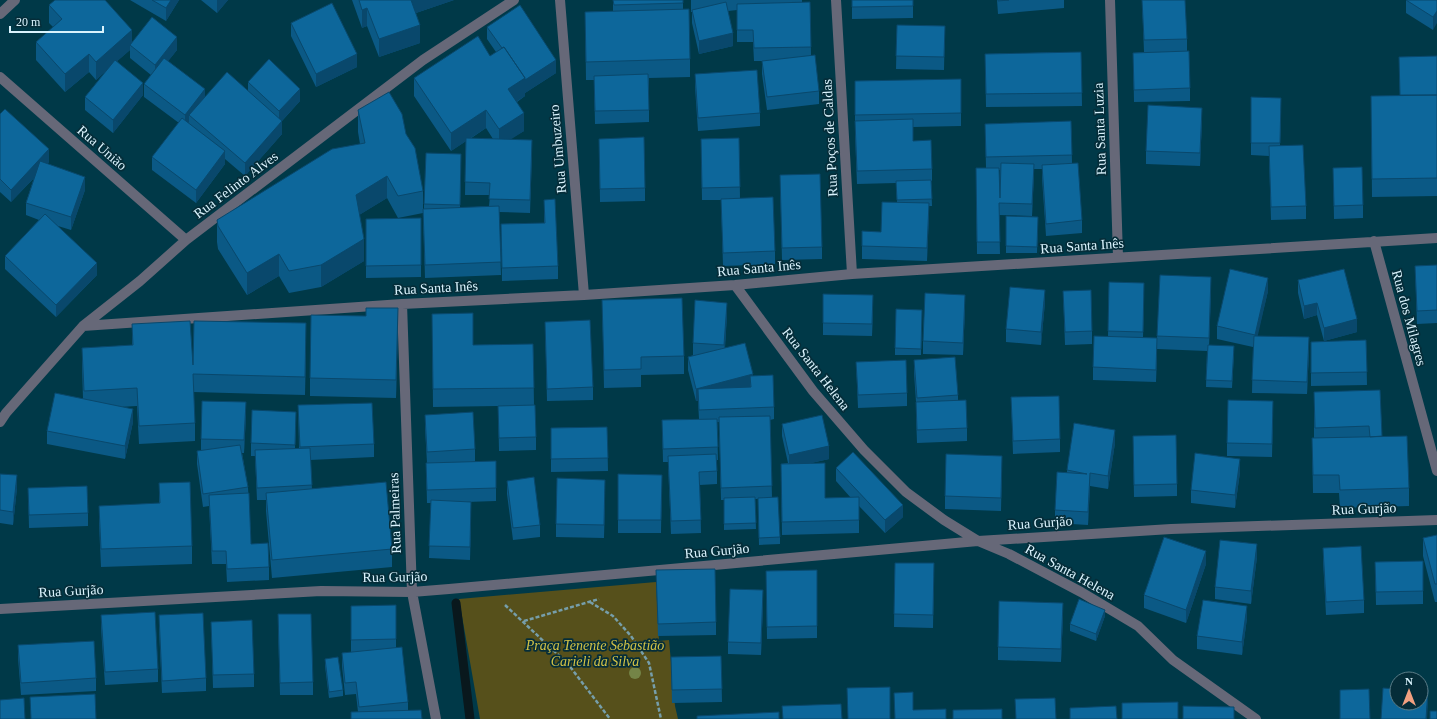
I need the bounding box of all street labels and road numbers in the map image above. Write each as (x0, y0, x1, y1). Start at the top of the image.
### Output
street label: Rua Poços de Caldas (819, 79, 841, 197)
street label: Rua Santa Luzia (1091, 82, 1109, 175)
street label: Rua Umbuzeiro (547, 104, 569, 194)
street label: Rua União (74, 123, 130, 173)
street label: Rua Felinto Alves (191, 149, 281, 221)
street label: Rua Santa Inês (1040, 236, 1124, 256)
street label: Rua Santa Inês (717, 257, 801, 279)
street label: Rua dos Milagres (1389, 268, 1429, 368)
street label: Rua Santa Inês (394, 278, 478, 298)
street label: Rua Santa Helena (779, 325, 853, 414)
street label: Rua Palmeiras (386, 472, 404, 554)
street label: Rua Gurjão (1331, 500, 1397, 518)
street label: Rua Gurjão (1007, 513, 1073, 533)
street label: Rua Gurjão (684, 541, 750, 561)
street label: Rua Santa Helena (1023, 541, 1118, 603)
street label: Rua Gurjão (362, 569, 428, 585)
street label: Rua Gurjão (38, 582, 104, 600)

